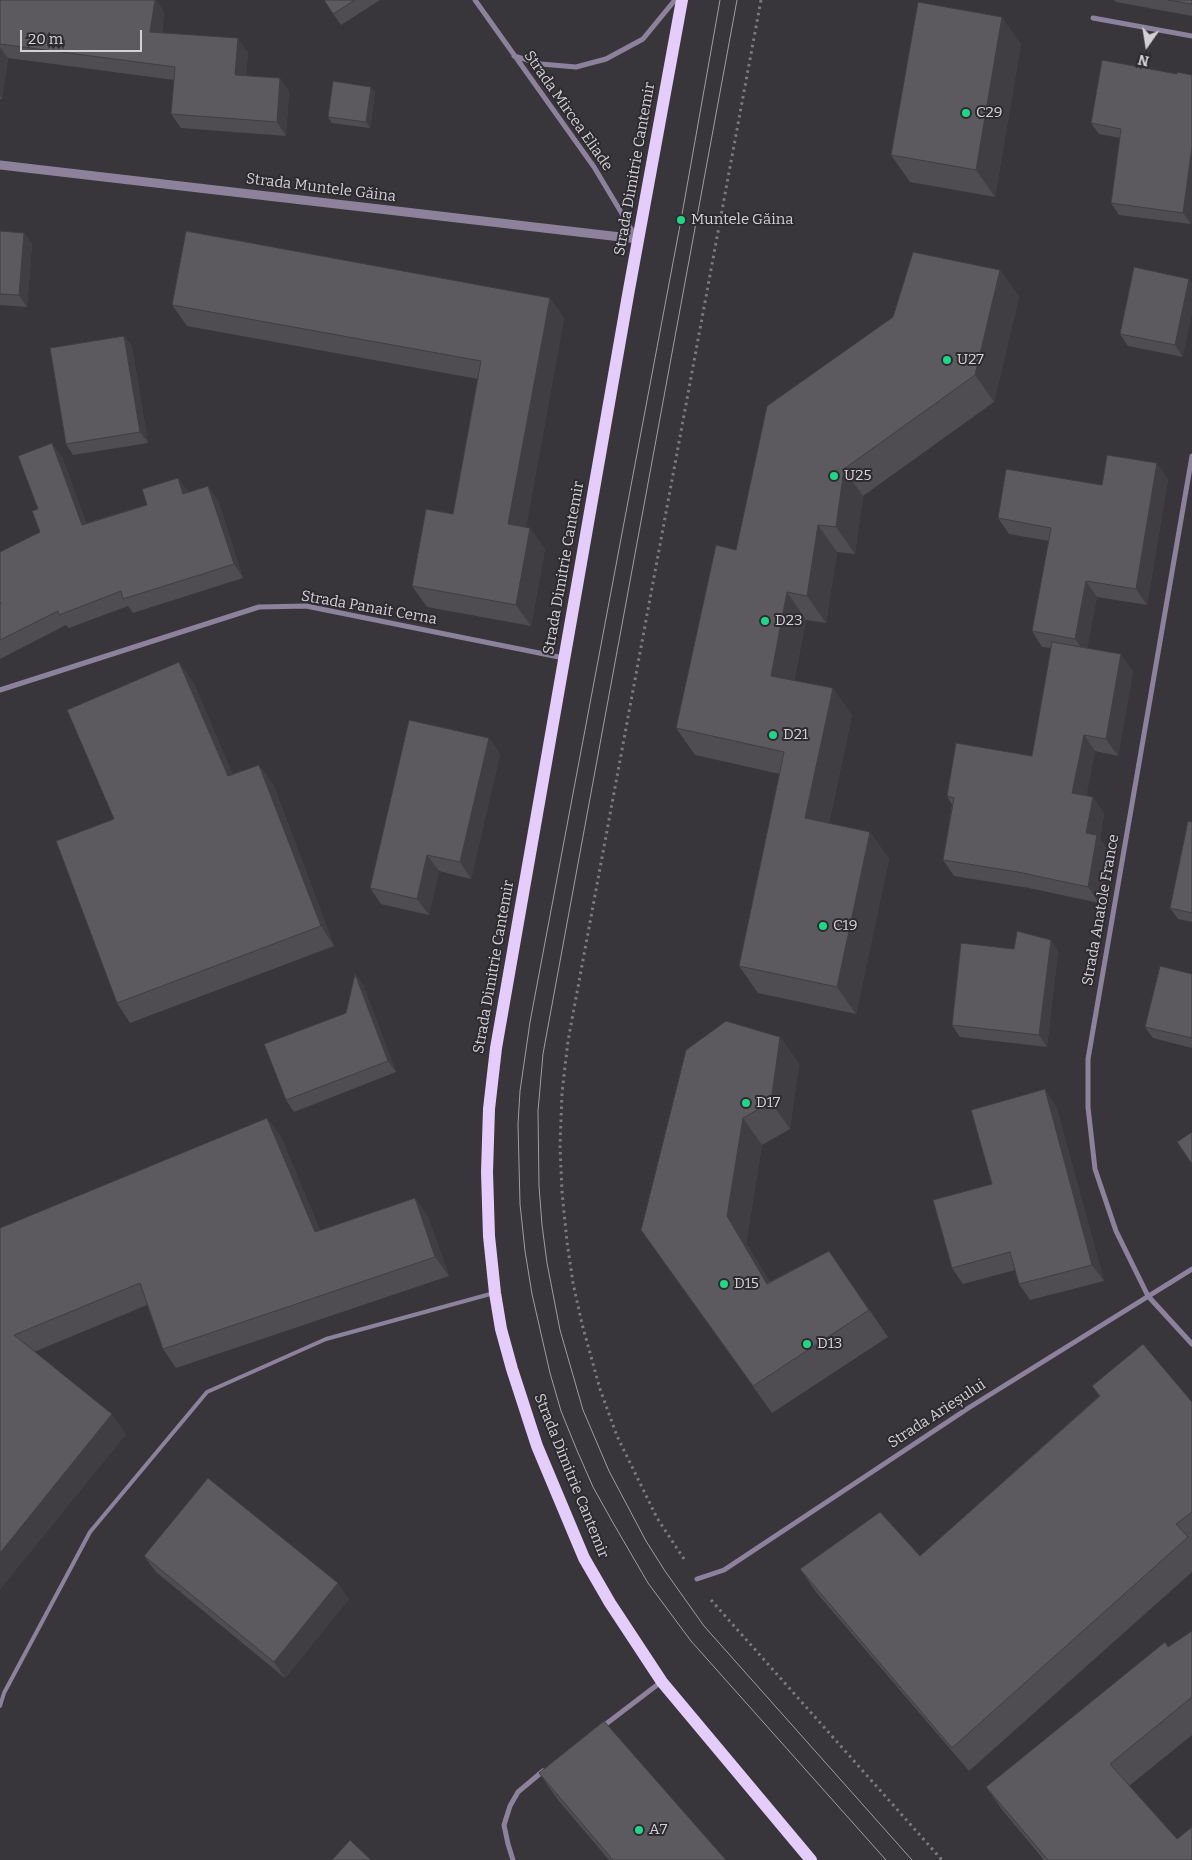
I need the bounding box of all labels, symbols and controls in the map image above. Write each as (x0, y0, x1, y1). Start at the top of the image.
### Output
scale bar (22, 20, 145, 52)
north arrow (1122, 20, 1172, 70)
text: 20 m (28, 30, 63, 48)
street label: Strada Mircea Eliade (520, 47, 616, 175)
text: N (1136, 51, 1151, 70)
street label: Strada Dimitrie Cantemir (611, 81, 659, 257)
place label: C29 (976, 104, 1002, 122)
marker: C29 (960, 107, 972, 119)
street label: Strada Muntele Găina (245, 170, 397, 206)
place label: Muntele Găina (691, 211, 793, 229)
marker: Muntele Găina (675, 214, 687, 226)
place label: U27 (957, 351, 984, 369)
marker: U27 (941, 354, 953, 366)
place label: U25 (844, 467, 871, 485)
marker: U25 (828, 470, 840, 482)
street label: Strada Dimitrie Cantemir (540, 480, 588, 656)
street label: Strada Panait Cerna (300, 587, 438, 629)
place label: D23 (775, 612, 802, 630)
marker: D23 (759, 615, 771, 627)
place label: D21 (783, 726, 808, 744)
marker: D21 (767, 729, 779, 741)
street label: Strada Anatole France (1079, 833, 1123, 987)
street label: Strada Dimitrie Cantemir (470, 879, 518, 1055)
place label: C19 (833, 917, 857, 935)
marker: C19 (817, 920, 829, 932)
place label: D17 (756, 1094, 780, 1112)
marker: D17 (740, 1097, 752, 1109)
place label: D15 (734, 1275, 759, 1293)
marker: D15 (718, 1278, 730, 1290)
place label: D13 (817, 1335, 842, 1353)
marker: D13 (801, 1338, 813, 1350)
street label: Strada Arieșului (885, 1376, 989, 1452)
street label: Strada Dimitrie Cantemir (530, 1391, 612, 1561)
place label: A7 (649, 1821, 667, 1839)
marker: A7 (633, 1824, 645, 1836)

